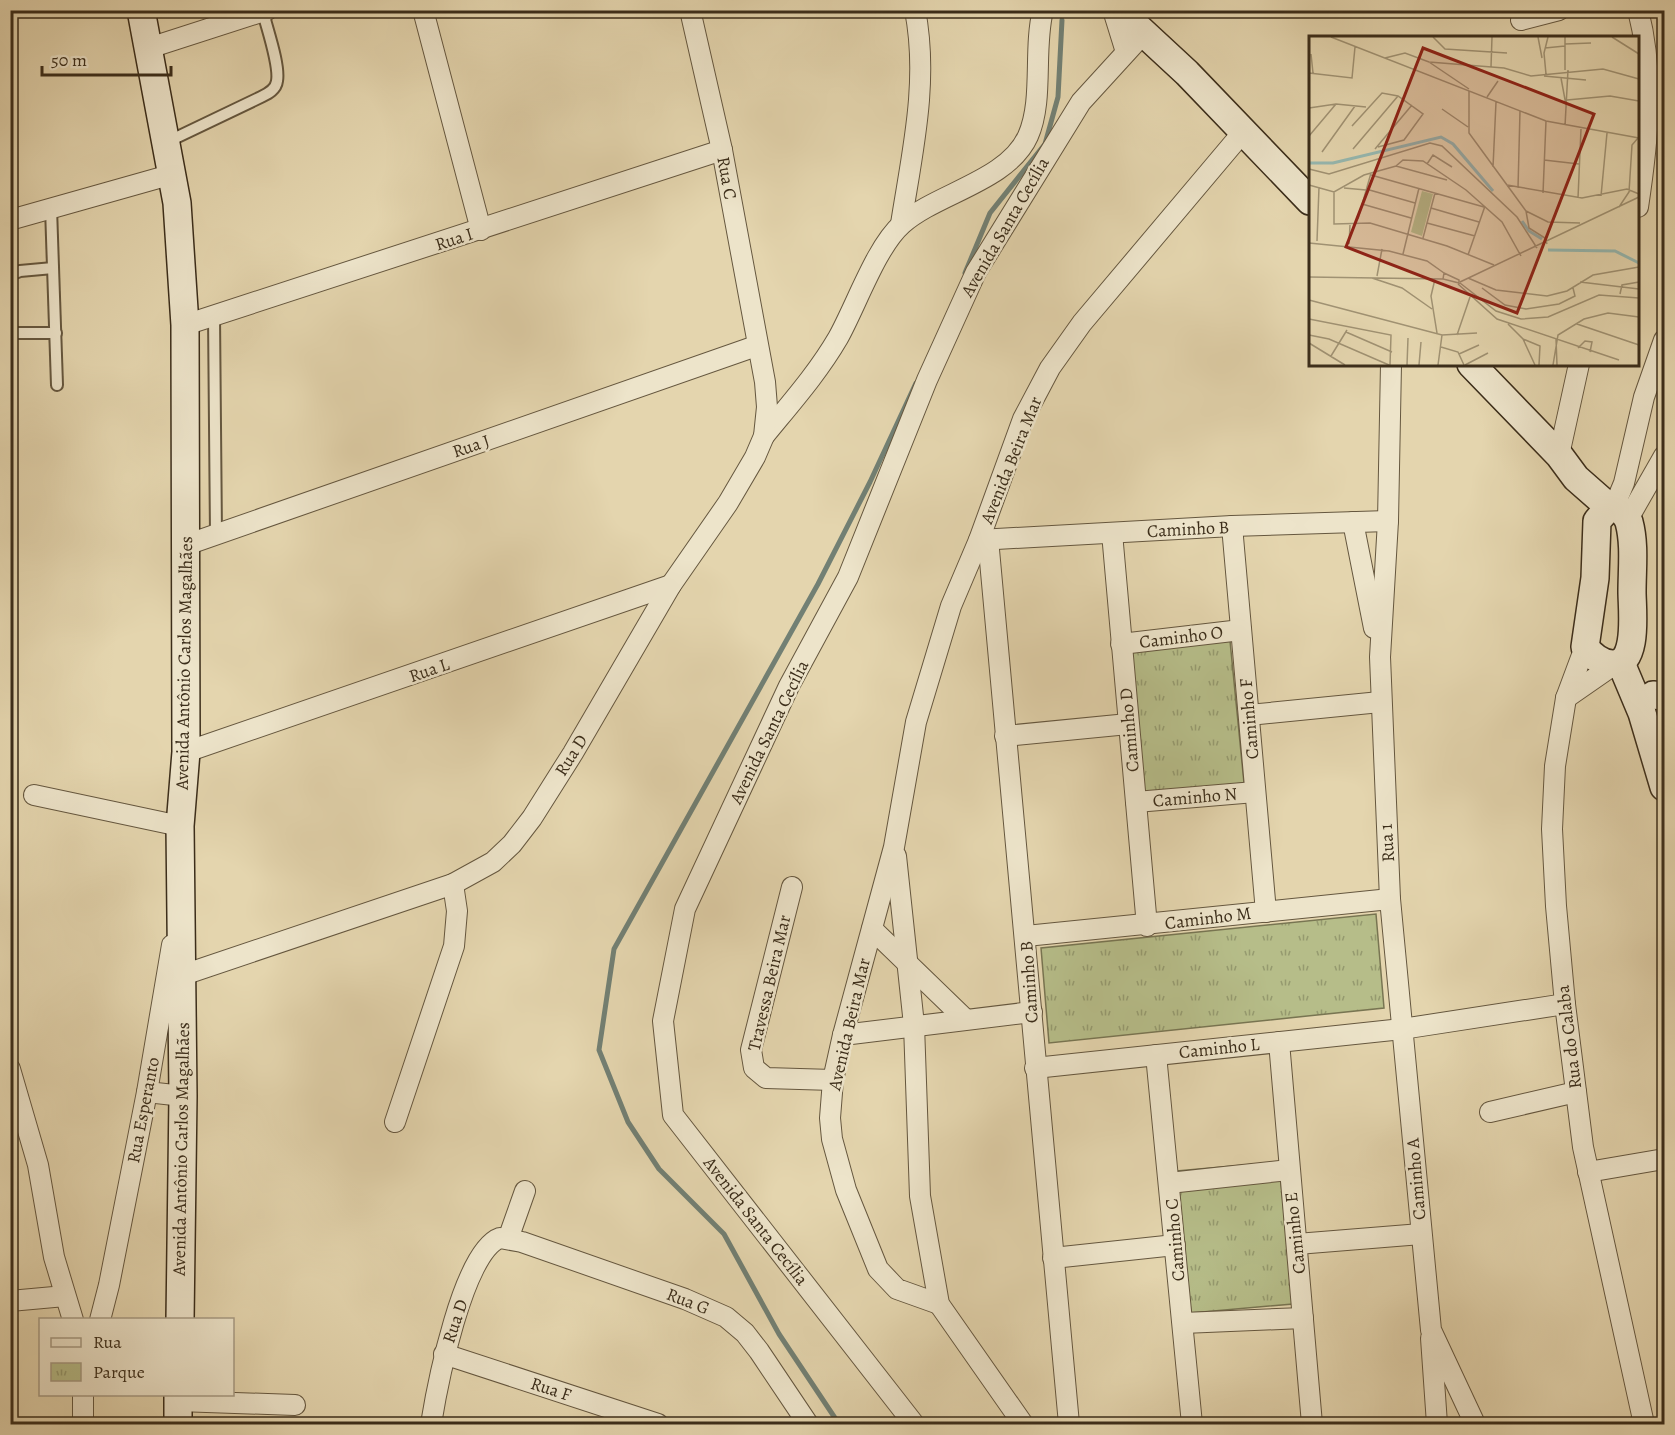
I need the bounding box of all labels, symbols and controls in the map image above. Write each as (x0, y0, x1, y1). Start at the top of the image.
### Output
inset map (1309, 36, 1639, 366)
scale bar (42, 39, 171, 77)
text: 50 m (51, 48, 87, 72)
street label: Avenida Santa Cecília (955, 152, 1055, 302)
street label: Rua C (711, 155, 743, 201)
street label: Rua I (432, 222, 476, 256)
street label: Avenida Beira Mar (974, 393, 1047, 528)
street label: Rua J (449, 428, 493, 464)
street label: Caminho B (1146, 515, 1230, 543)
street label: Avenida Antônio Carlos Magalhães (170, 536, 198, 791)
street label: Caminho O (1138, 620, 1224, 654)
street label: Rua L (406, 652, 453, 688)
street label: Avenida Santa Cecília (723, 655, 815, 809)
street label: Caminho F (1234, 678, 1264, 760)
street label: Caminho D (1113, 687, 1145, 773)
street label: Rua D (549, 730, 593, 780)
street label: Caminho N (1152, 781, 1238, 813)
street label: Rua 1 (1374, 823, 1400, 863)
street label: Caminho M (1163, 901, 1253, 935)
street label: Travessa Beira Mar (742, 912, 796, 1053)
street label: Caminho B (1014, 940, 1044, 1024)
street label: Avenida Beira Mar (822, 955, 876, 1094)
street label: Rua do Calaba (1551, 983, 1587, 1090)
street label: Avenida Antônio Carlos Magalhães (167, 1022, 195, 1277)
street label: Caminho L (1178, 1032, 1261, 1064)
street label: Rua Esperanto (121, 1055, 165, 1165)
street label: Caminho A (1400, 1137, 1432, 1221)
street label: Avenida Santa Cecília (697, 1151, 814, 1291)
street label: Caminho E (1279, 1191, 1311, 1275)
street label: Caminho C (1159, 1198, 1191, 1282)
street label: Rua G (663, 1282, 713, 1320)
street label: Rua D (436, 1296, 474, 1346)
legend (39, 1318, 234, 1396)
text: Rua (93, 1330, 122, 1354)
text: Parque (93, 1360, 145, 1384)
street label: Rua F (528, 1371, 574, 1407)

